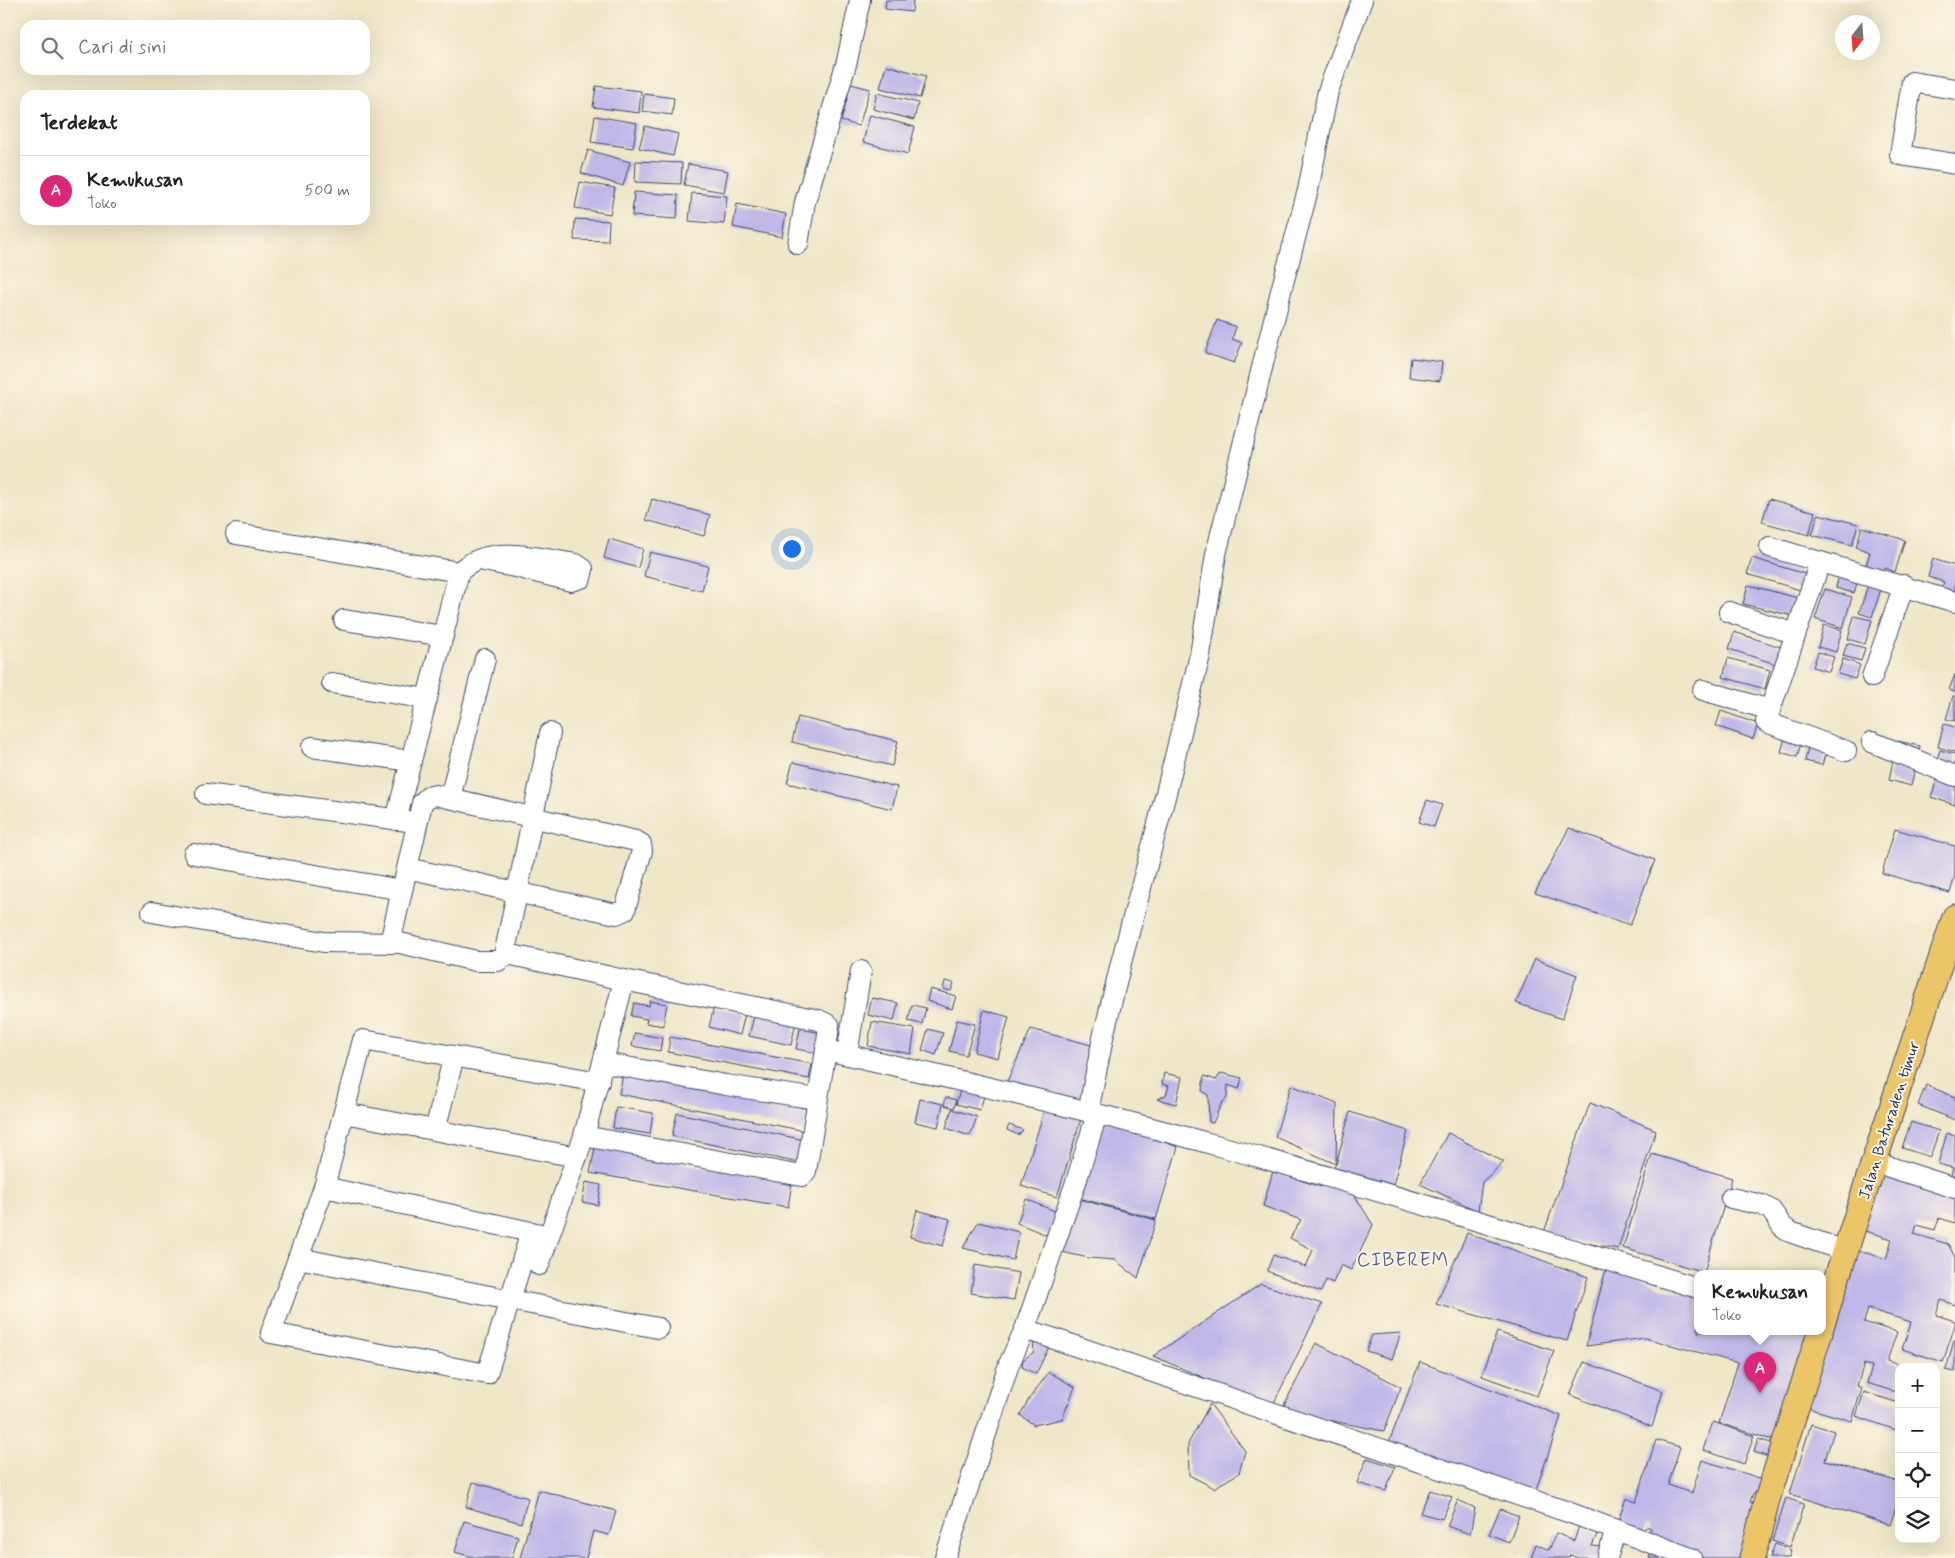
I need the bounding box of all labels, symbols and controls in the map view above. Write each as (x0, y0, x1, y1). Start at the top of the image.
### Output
north arrow (1835, 15, 1880, 60)
search box (20, 20, 370, 75)
icon: search (38, 34, 66, 62)
text: Cari di sini (78, 35, 166, 60)
text: Terdekat (40, 109, 118, 137)
text: Kemukusan (87, 168, 184, 193)
text: A (51, 180, 61, 201)
text: 500 m (305, 180, 350, 201)
text: Toko (87, 193, 117, 214)
your location (779, 536, 805, 562)
street label: Jalan Baturaden timur (1854, 1038, 1925, 1202)
district label: CIBEREM (1357, 1248, 1449, 1273)
popup (1694, 1270, 1826, 1335)
text: Kemukusan (1712, 1280, 1808, 1305)
text: Toko (1712, 1305, 1741, 1326)
pin: A (1744, 1352, 1776, 1393)
map controls (1895, 1363, 1940, 1543)
button: + (1895, 1363, 1940, 1408)
button: − (1895, 1408, 1940, 1453)
button: locate (1895, 1453, 1940, 1498)
button: layers (1895, 1498, 1940, 1543)

